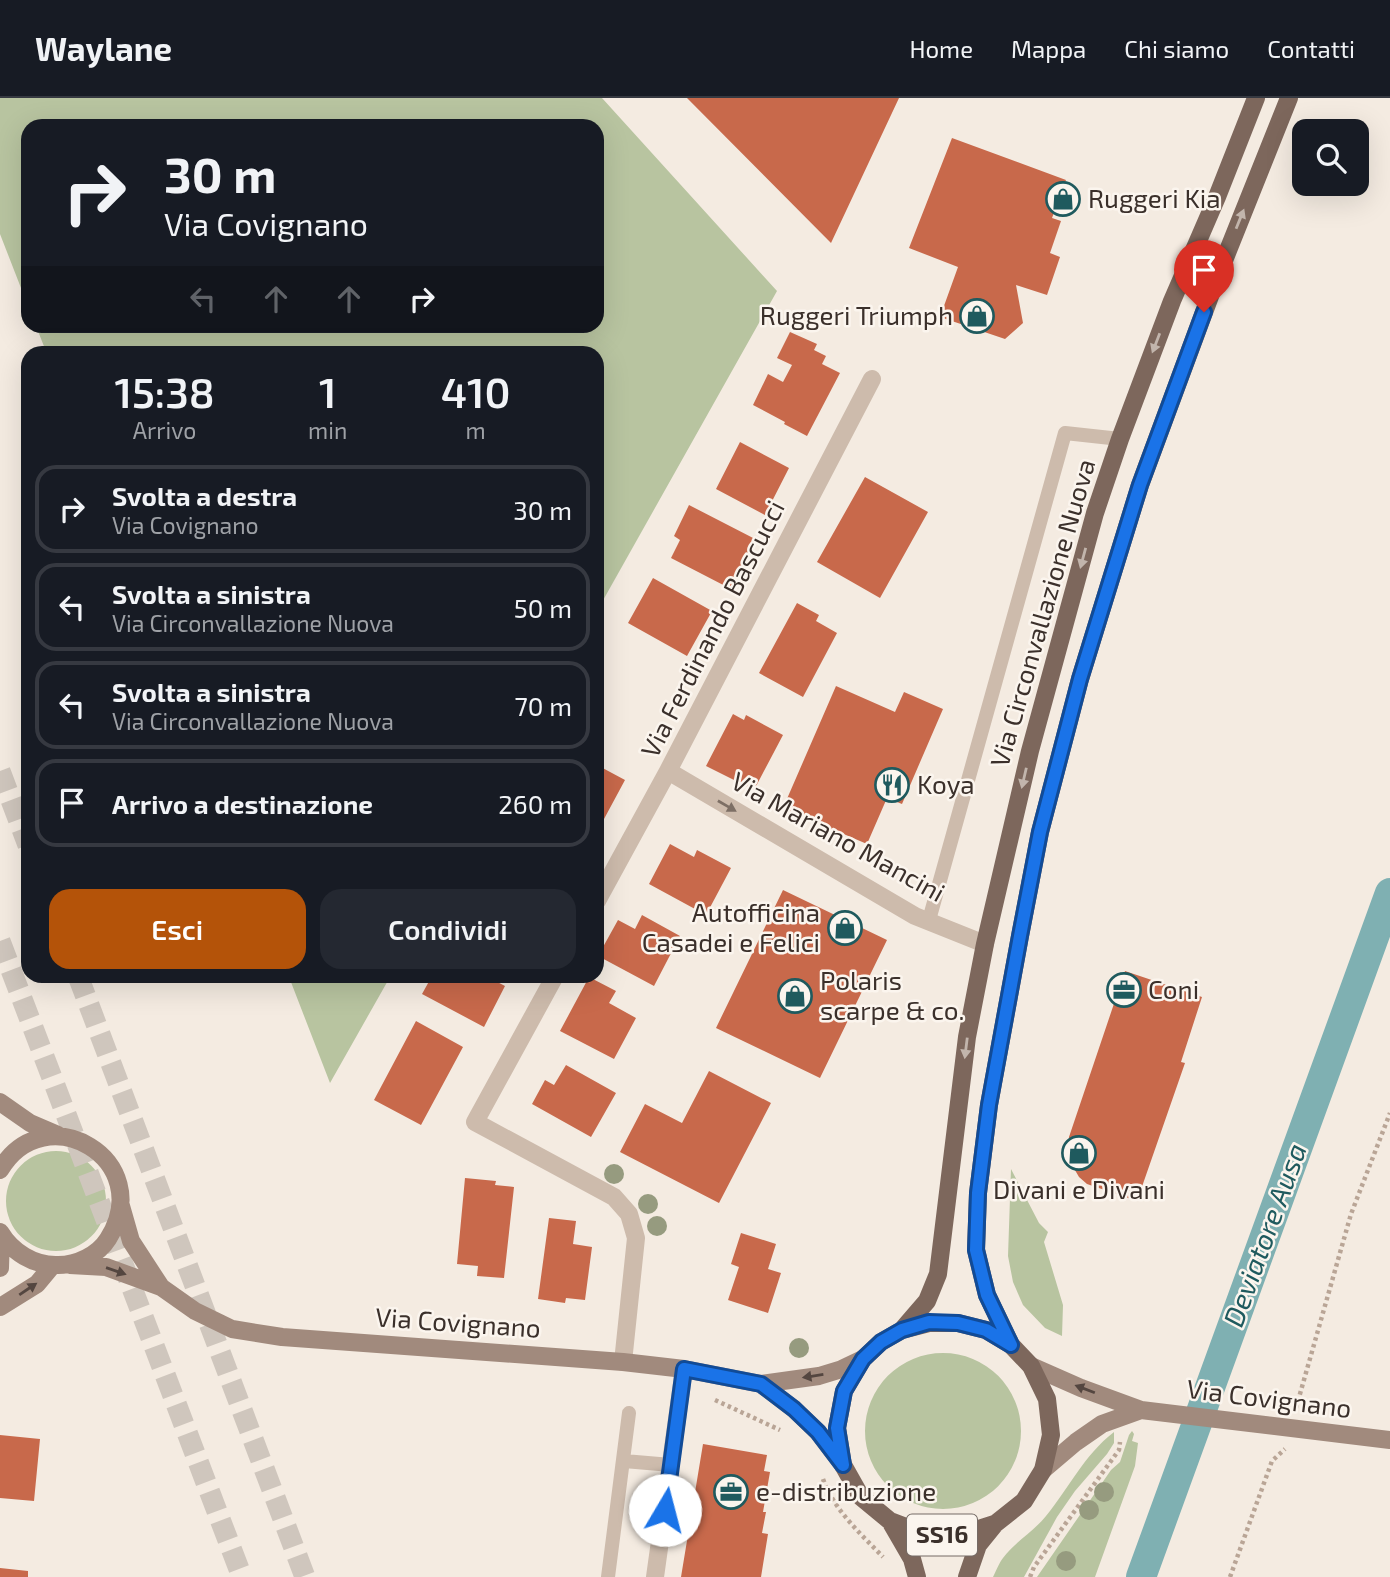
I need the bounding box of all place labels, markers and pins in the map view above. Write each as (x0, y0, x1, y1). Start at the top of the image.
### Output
shop icon: Ruggeri Kia (1044, 180, 1082, 218)
place label: Ruggeri Kia (1088, 182, 1221, 213)
pin (1174, 240, 1234, 312)
shop icon: Ruggeri Triumph (958, 297, 996, 335)
place label: Ruggeri Triumph (760, 299, 953, 330)
restaurant icon: Koya (873, 766, 911, 804)
place label: Koya (917, 768, 975, 799)
place label: Autofficina Casadei e Felici (642, 896, 820, 957)
shop icon: Autofficina Casadei e Felici (826, 909, 864, 947)
place label: Polaris scarpe & co. (820, 964, 965, 1025)
office icon: Coni (1105, 971, 1143, 1009)
place label: Coni (1148, 973, 1199, 1004)
shop icon: Polaris scarpe & co. (776, 977, 814, 1015)
shop icon: Divani e Divani (1060, 1134, 1098, 1172)
place label: Divani e Divani (993, 1173, 1165, 1204)
office icon: e-distribuzione (712, 1473, 750, 1511)
place label: e-distribuzione (756, 1475, 936, 1506)

